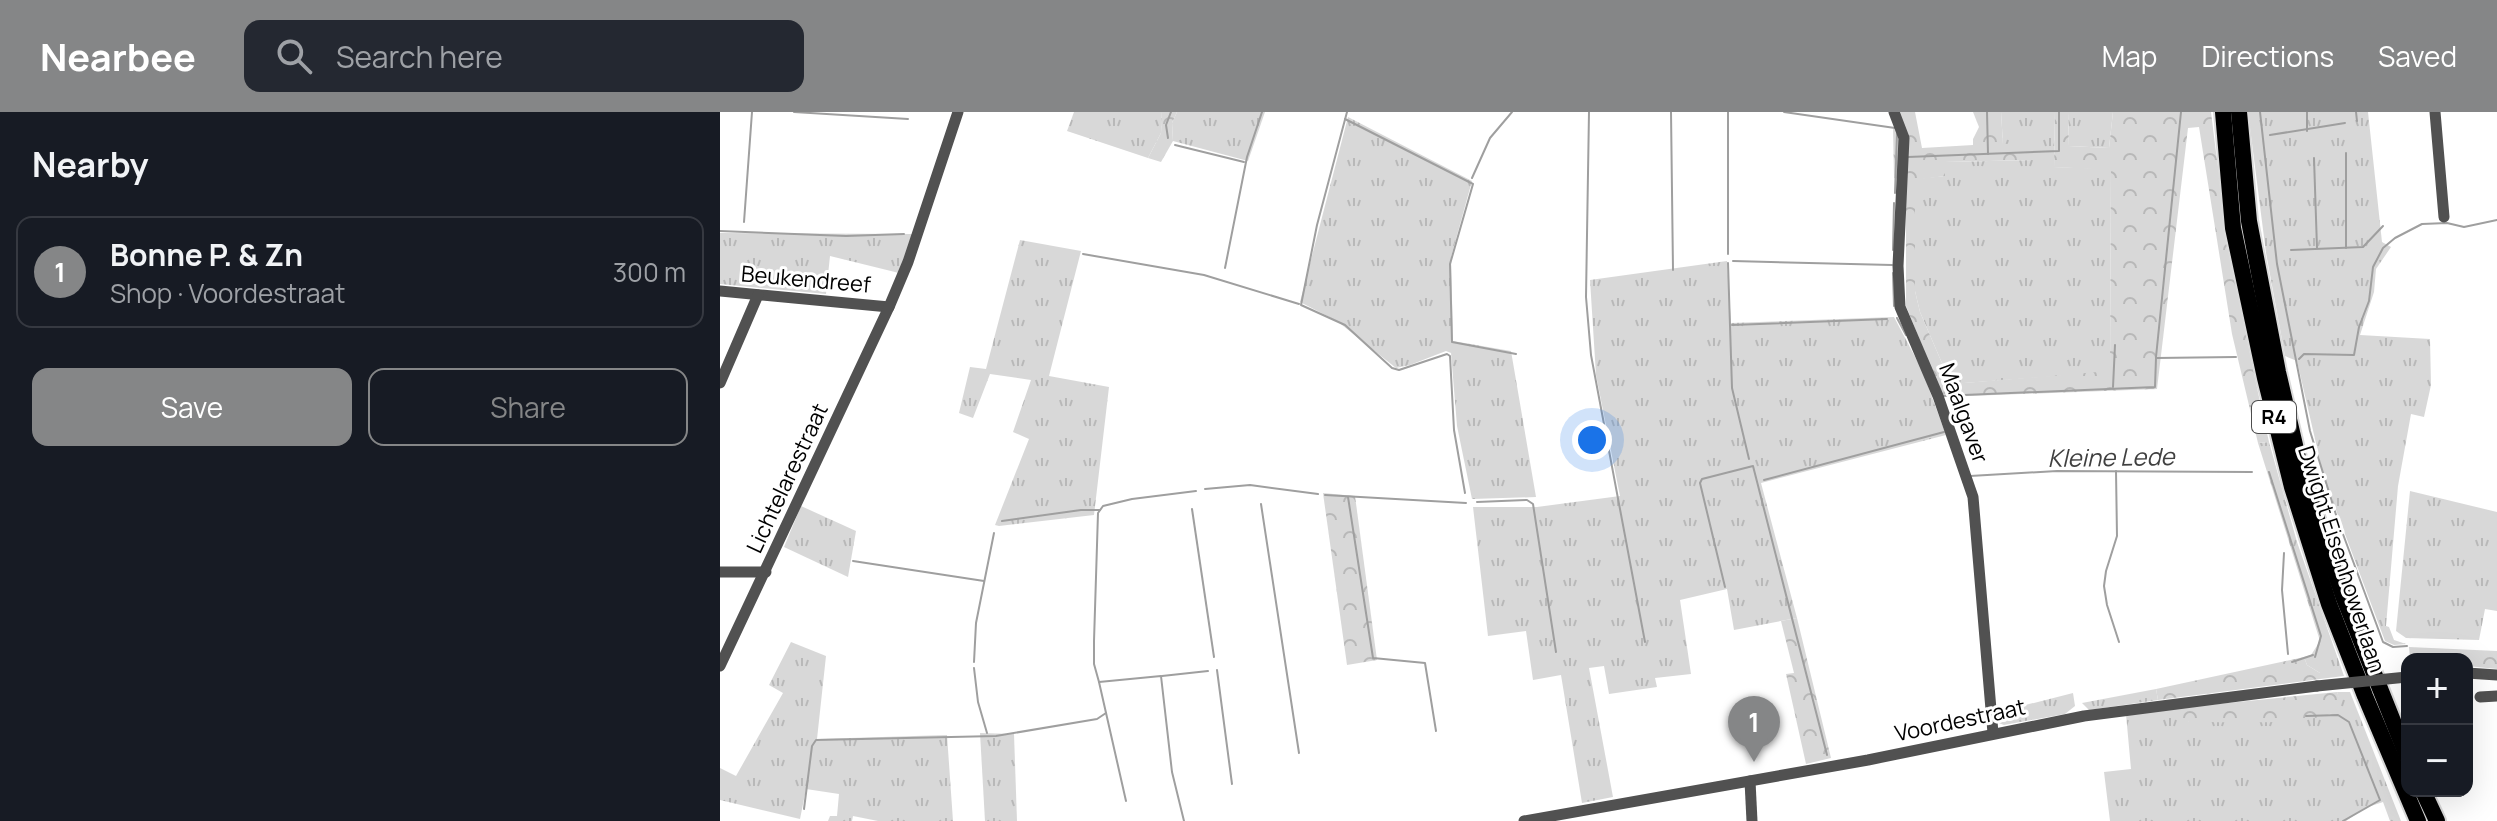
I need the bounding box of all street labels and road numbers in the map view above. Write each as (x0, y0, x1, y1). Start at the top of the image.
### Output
street label: Beukendreef (740, 258, 872, 300)
street label: Maalgaver (1932, 359, 1996, 467)
street label: Lichtelarestraat (739, 398, 835, 558)
road number: R4 (2252, 401, 2296, 433)
street label: Dwight Eisenhowerlaan (2291, 442, 2393, 676)
street label: Voordestraat (1892, 691, 2028, 748)

